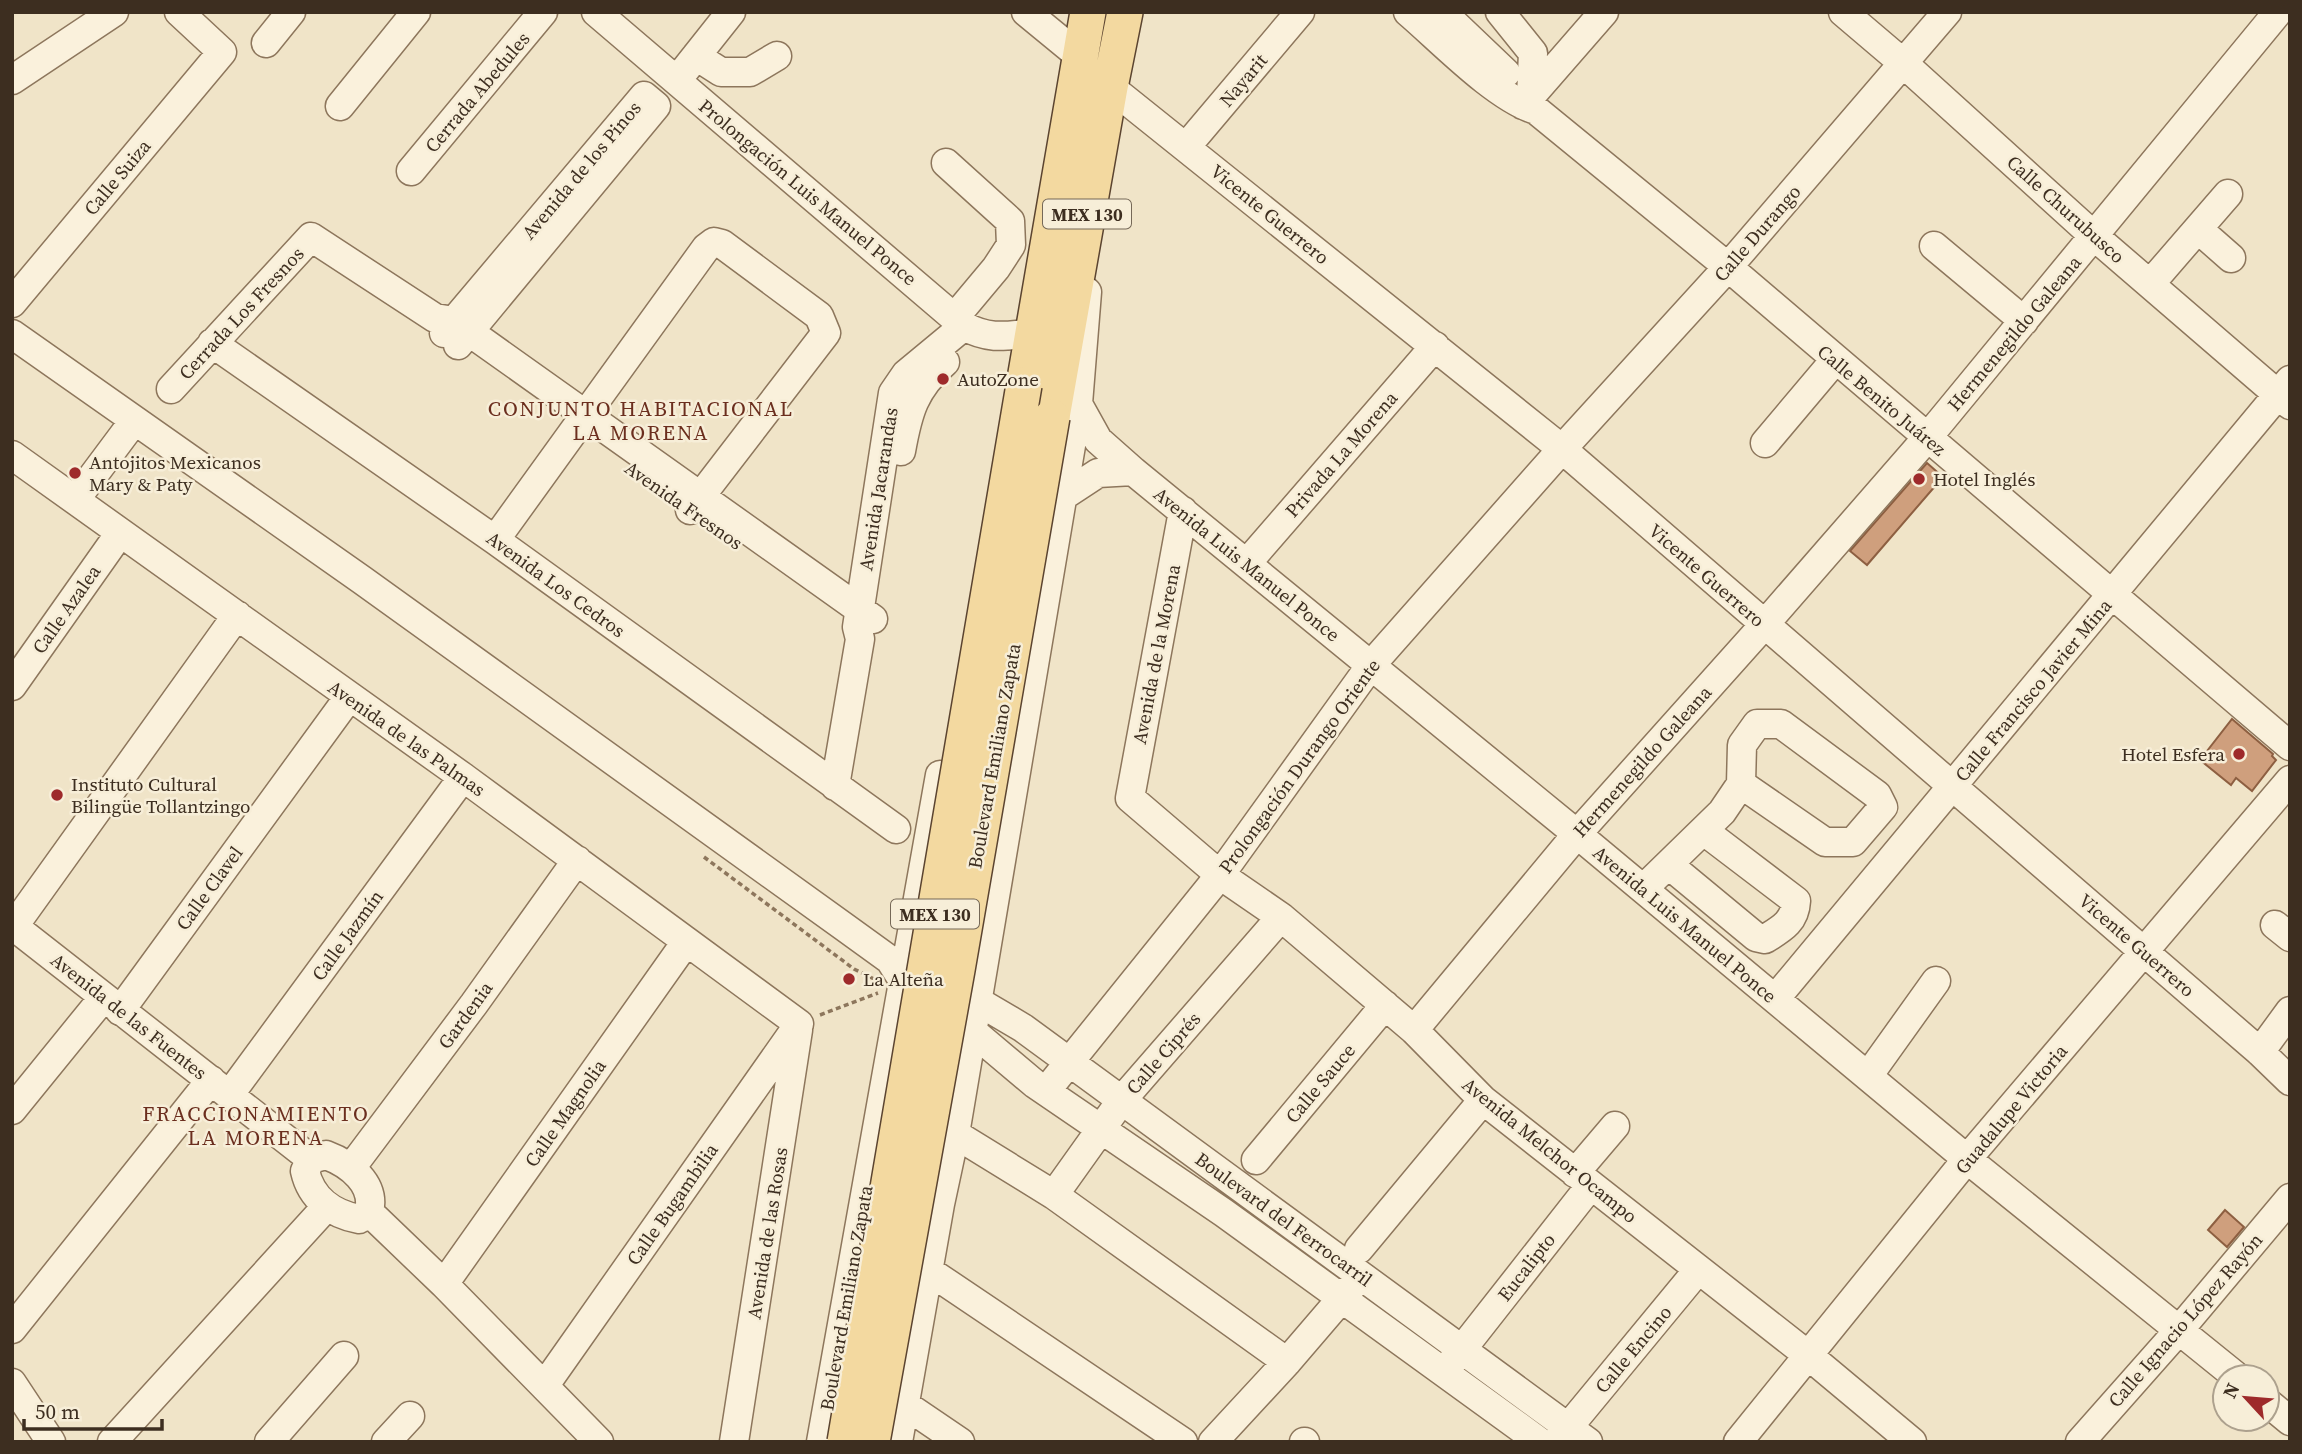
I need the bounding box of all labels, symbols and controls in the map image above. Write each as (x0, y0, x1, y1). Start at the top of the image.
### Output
street label: Cerrada Abedules (419, 26, 535, 158)
street label: Nayarit (1213, 47, 1273, 112)
street label: Prolongación Luis Manuel Ponce (693, 93, 923, 291)
street label: Avenida de los Pinos (515, 95, 647, 245)
street label: Calle Suiza (78, 133, 157, 220)
street label: Calle Churubusco (2001, 149, 2131, 269)
street label: Vicente Guerrero (1205, 158, 1335, 270)
street label: Calle Durango (1708, 179, 1806, 287)
road number: MEX 130 (1043, 200, 1131, 229)
street label: Cerrada Los Fresnos (173, 241, 309, 385)
street label: Hermenegildo Galeana (1941, 249, 2087, 416)
street label: Calle Benito Juárez (1812, 339, 1952, 462)
place label: AutoZone (957, 366, 1039, 392)
marker: AutoZone (935, 371, 951, 387)
street label: Privada La Morena (1279, 385, 1403, 523)
district label: CONJUNTO HABITACIONAL LA MORENA (488, 394, 794, 447)
street label: Avenida Jacarandas (852, 406, 904, 572)
place label: Antojitos Mexicanos Mary & Paty (89, 449, 261, 497)
street label: Avenida Fresnos (620, 455, 748, 555)
marker: Antojitos Mexicanos Mary & Paty (67, 465, 83, 481)
place label: Hotel Inglés (1933, 466, 2035, 492)
marker: Hotel Inglés (1911, 471, 1927, 487)
street label: Avenida Luis Manuel Ponce (1148, 481, 1346, 647)
street label: Vicente Guerrero (1643, 517, 1771, 633)
street label: Avenida Los Cedros (481, 525, 631, 643)
street label: Calle Azalea (26, 559, 106, 659)
street label: Avenida de la Morena (1126, 562, 1186, 746)
street label: Calle Francisco Javier Mina (1949, 593, 2117, 787)
street label: Boulevard Emiliano Zapata (961, 641, 1027, 871)
street label: Prolongación Durango Oriente (1212, 653, 1386, 879)
street label: Avenida de las Palmas (323, 674, 491, 802)
street label: Hermenegildo Galeana (1567, 679, 1717, 842)
place label: Hotel Esfera (2121, 741, 2225, 767)
marker: Hotel Esfera (2231, 746, 2247, 762)
place label: Instituto Cultural Bilingüe Tollantzingo (71, 771, 251, 819)
marker: Instituto Cultural Bilingüe Tollantzingo (49, 787, 65, 803)
street label: Avenida Luis Manuel Ponce (1588, 839, 1782, 1009)
street label: Calle Clavel (170, 840, 249, 935)
street label: Calle Jazmín (305, 884, 389, 986)
street label: Vicente Guerrero (2073, 887, 2201, 1003)
road number: MEX 130 (891, 900, 979, 929)
street label: Avenida de las Fuentes (45, 947, 213, 1085)
place label: La Alteña (863, 966, 944, 992)
marker: La Alteña (841, 971, 857, 987)
street label: Gardenia (432, 976, 499, 1054)
street label: Calle Ciprés (1120, 1006, 1206, 1100)
street label: Calle Sauce (1279, 1038, 1361, 1128)
street label: Guadalupe Victoria (1949, 1038, 2073, 1179)
street label: Calle Magnolia (518, 1054, 612, 1172)
street label: Avenida Melchor Ocampo (1457, 1071, 1643, 1229)
district label: FRACCIONAMIENTO LA MORENA (142, 1099, 370, 1152)
street label: Calle Bugambilia (620, 1138, 724, 1270)
street label: Avenida de las Rosas (741, 1145, 793, 1321)
street label: Boulevard del Ferrocarril (1190, 1146, 1378, 1292)
street label: Boulevard Emiliano Zapata (813, 1183, 879, 1413)
street label: Calle Ignacio López Rayón (2102, 1227, 2268, 1413)
street label: Eucalipto (1491, 1228, 1561, 1306)
street label: Calle Encino (1589, 1300, 1677, 1398)
north arrow (2211, 1363, 2281, 1433)
text: N (2216, 1378, 2246, 1402)
scale bar (24, 1388, 163, 1432)
text: 50 m (35, 1397, 80, 1426)

